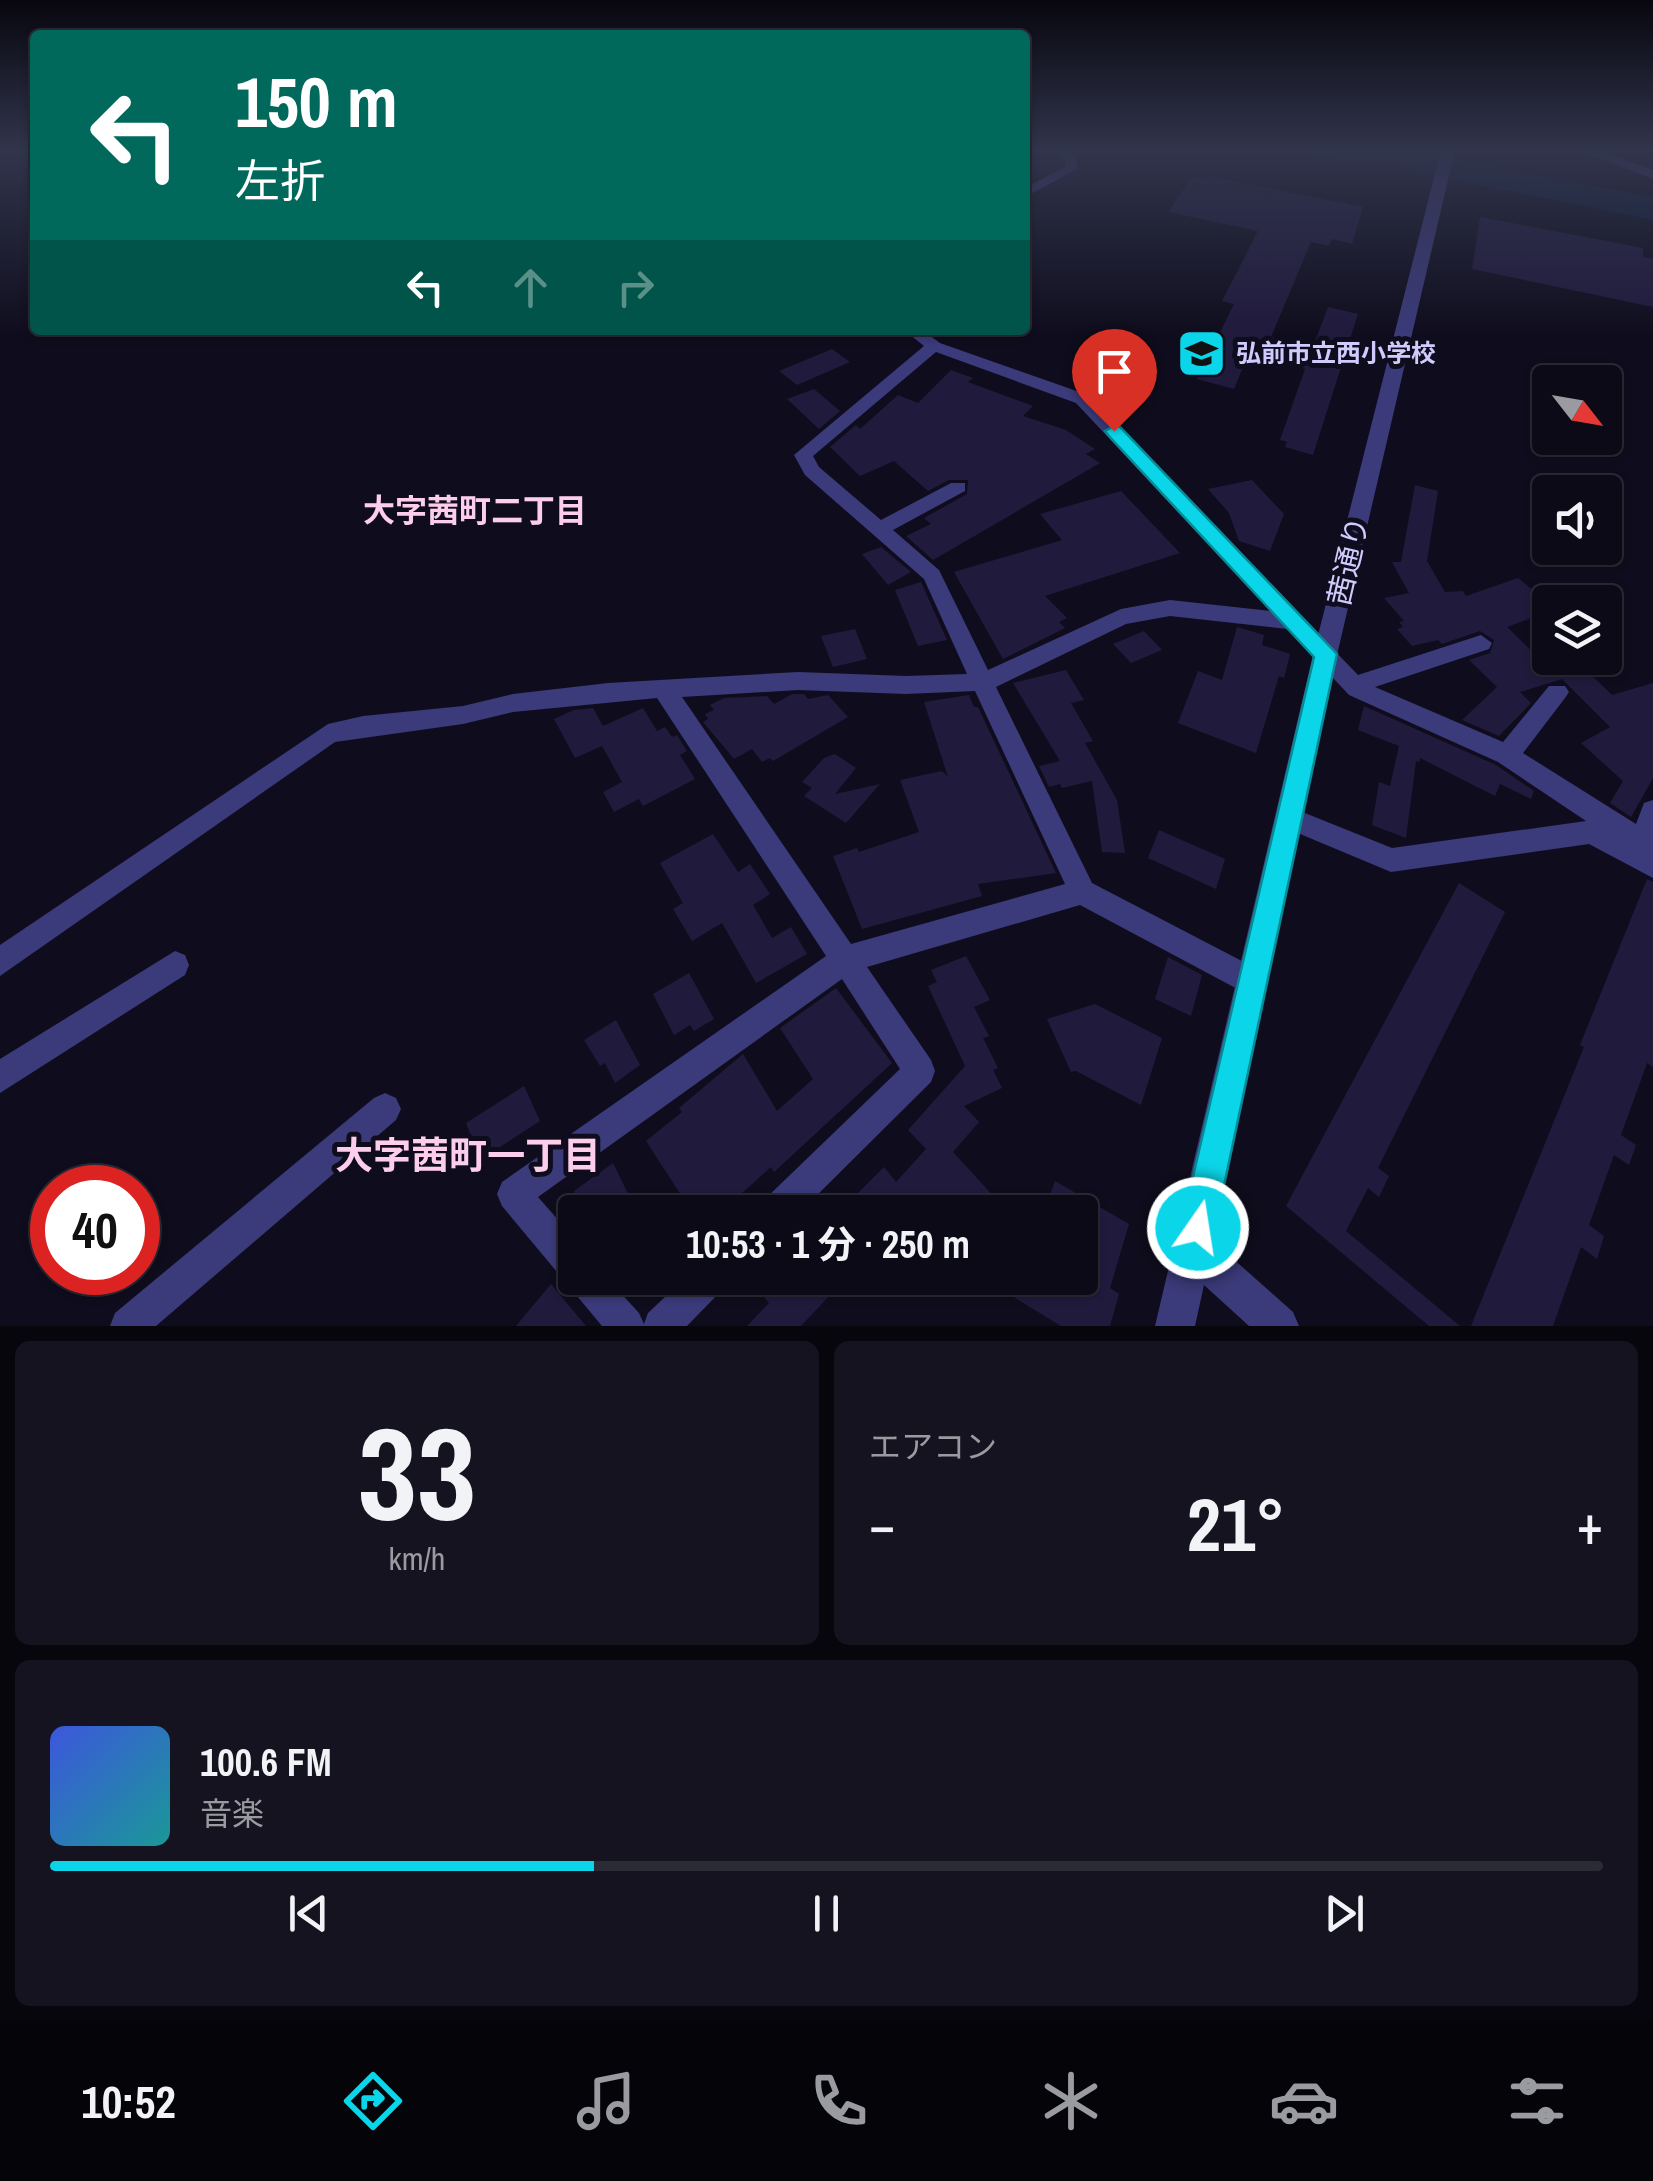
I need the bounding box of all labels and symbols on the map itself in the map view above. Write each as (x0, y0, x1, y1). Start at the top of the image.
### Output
school or university icon: 弘前市立西小学校 (1175, 327, 1227, 379)
pin (1072, 329, 1157, 432)
place label: 弘前市立西小学校 (1236, 336, 1436, 370)
north arrow (1532, 365, 1622, 455)
district label: 大字茜町二丁目 (363, 489, 587, 532)
street label: 茜通り (1318, 513, 1378, 609)
district label: 大字茜町一丁目 (335, 1130, 601, 1181)
speed limit sign: 40 (30, 1165, 160, 1295)
position arrow (1146, 1176, 1250, 1280)

